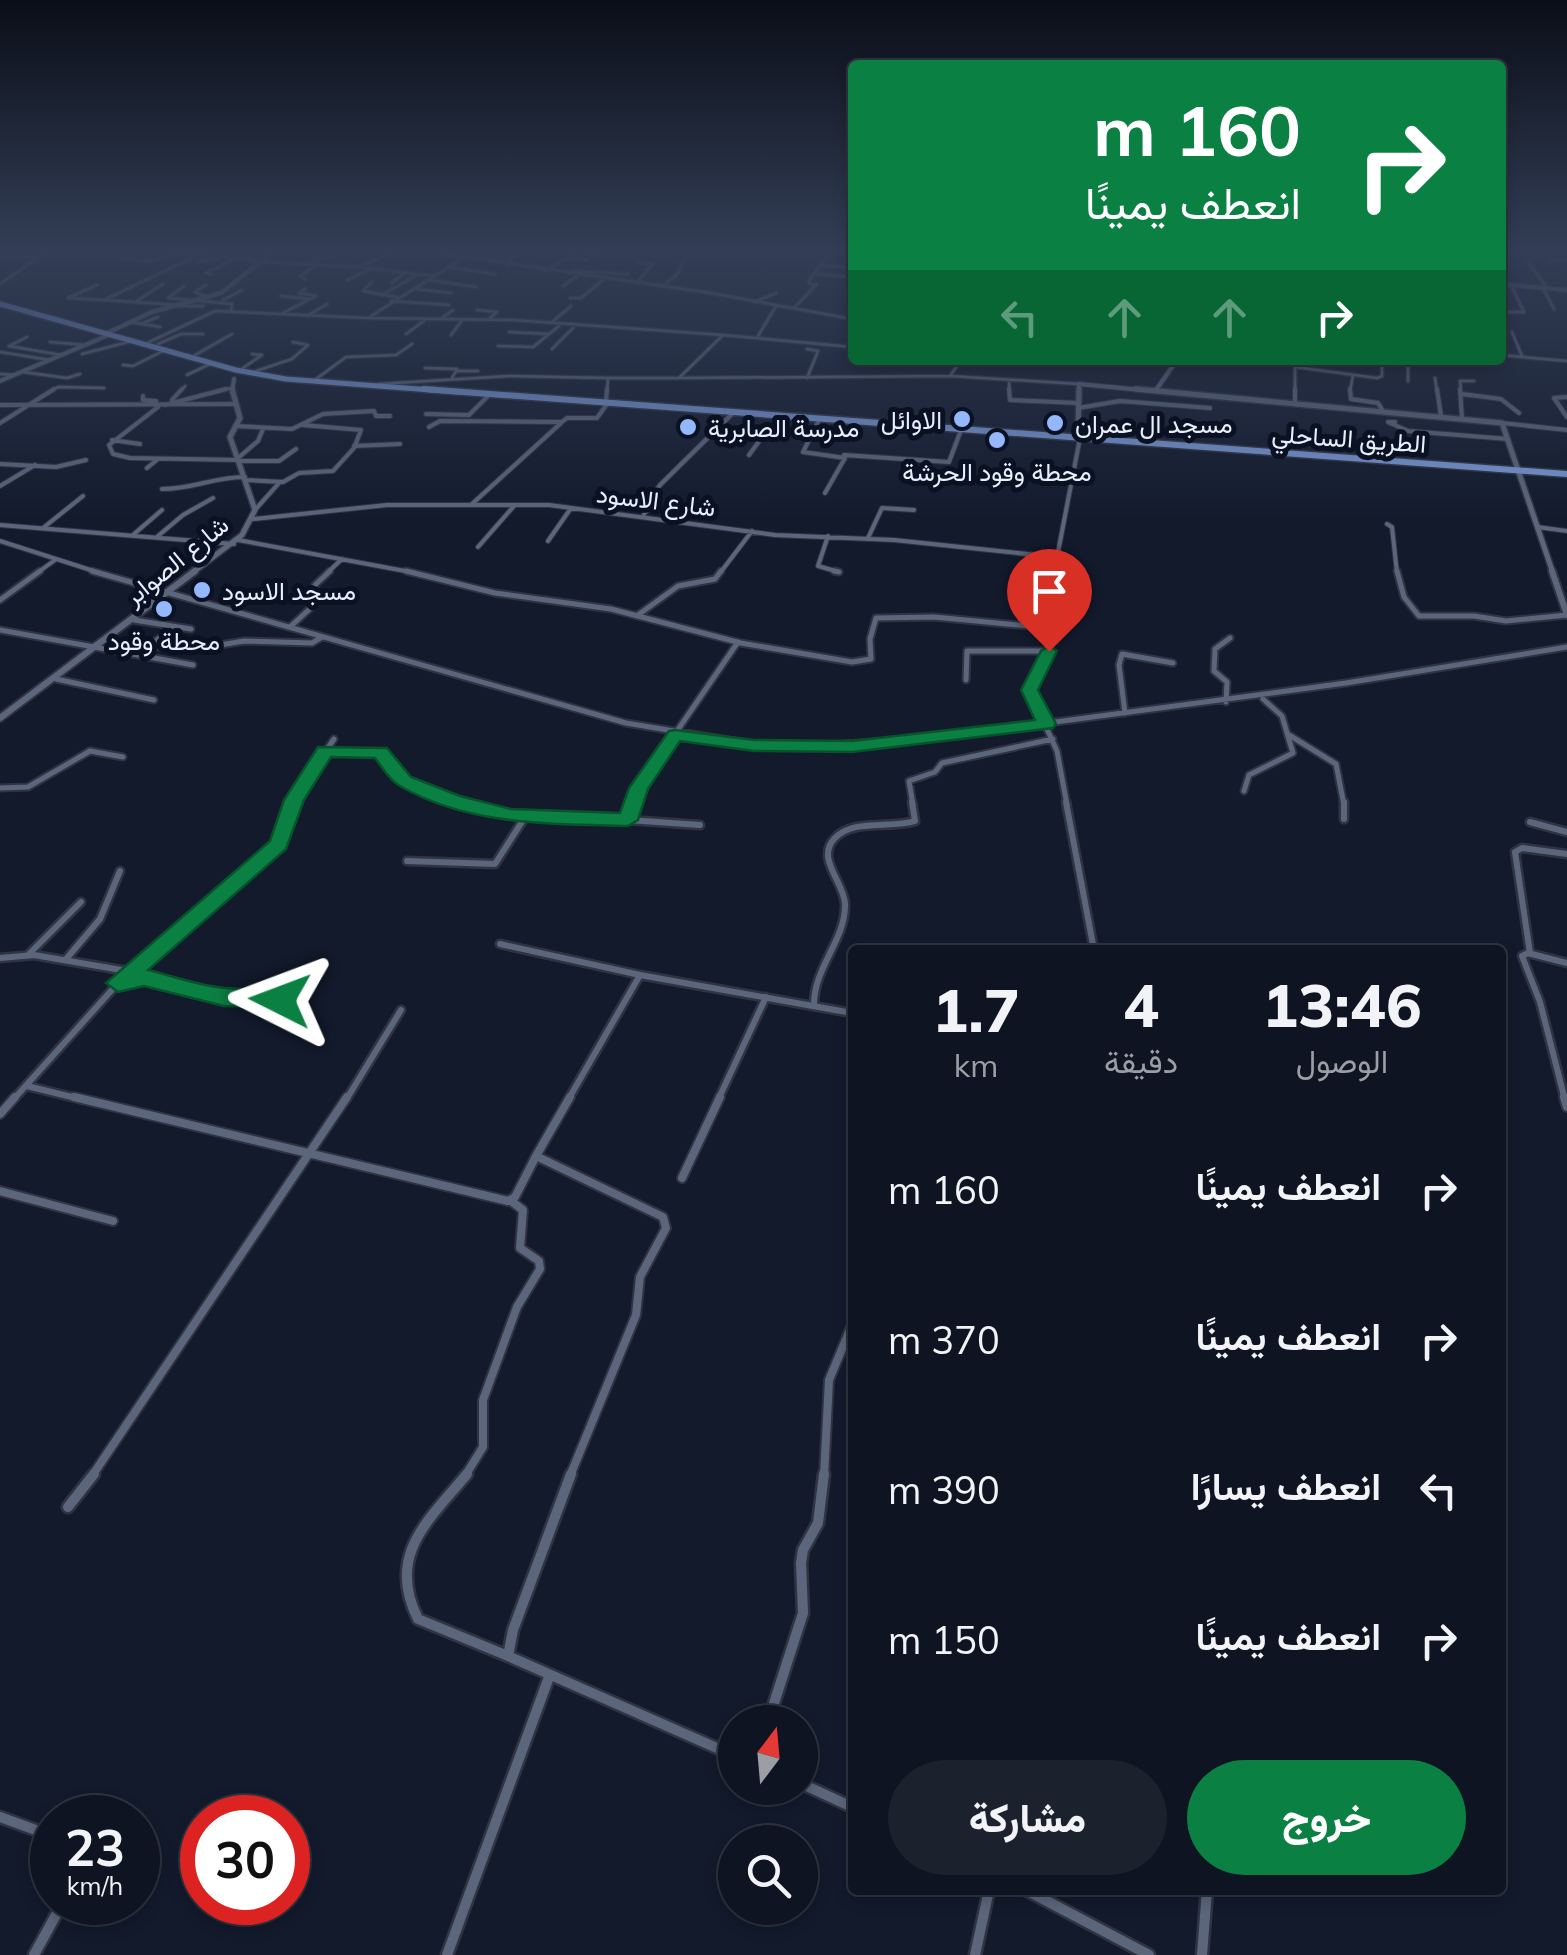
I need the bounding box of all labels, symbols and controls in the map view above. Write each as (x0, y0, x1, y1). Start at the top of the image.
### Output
text: 160 m (1093, 86, 1301, 174)
icon: right (1336, 100, 1466, 230)
text: انعطف يمينًا (1085, 174, 1301, 230)
icon: left (992, 290, 1047, 345)
icon: ahead (1097, 290, 1152, 345)
icon: ahead (1202, 290, 1257, 345)
icon: right (1307, 290, 1362, 345)
place label: الاوائل (881, 404, 942, 436)
marker: الاوائل (951, 408, 973, 430)
place label: مسجد ال عمران (1075, 408, 1233, 440)
place label: مدرسة الصابرية (708, 412, 859, 444)
marker: مسجد ال عمران (1044, 412, 1066, 434)
marker: مدرسة الصابرية (677, 416, 699, 438)
street label: الطريق الساحلي (1270, 417, 1427, 465)
marker: محطة وقود الحرشة (986, 429, 1008, 451)
place label: محطة وقود الحرشة (902, 456, 1092, 488)
street label: شارع الاسود (595, 477, 717, 525)
street label: شارع الصوابر (117, 509, 236, 614)
pin (1007, 549, 1092, 652)
icon: arrive (1022, 564, 1077, 619)
place label: مسجد الاسود (222, 575, 356, 607)
marker: مسجد الاسود (191, 579, 213, 601)
marker: محطة وقود (153, 598, 175, 620)
place label: محطة وقود (108, 625, 220, 657)
position arrow (228, 948, 332, 1052)
text: 4 (1123, 967, 1159, 1042)
text: 13:46 (1262, 967, 1422, 1042)
text: 1.7 (932, 972, 1020, 1047)
text: دقيقة (1104, 1041, 1178, 1081)
text: الوصول (1296, 1041, 1388, 1081)
text: km (954, 1045, 998, 1085)
text: انعطف يمينًا (1195, 1162, 1381, 1210)
icon: right (1411, 1163, 1466, 1218)
text: 160 m (888, 1166, 1000, 1214)
text: انعطف يمينًا (1195, 1312, 1381, 1360)
icon: right (1411, 1313, 1466, 1368)
text: 370 m (888, 1316, 1000, 1364)
text: انعطف يسارًا (1191, 1462, 1381, 1510)
icon: left (1411, 1463, 1466, 1518)
text: 390 m (888, 1466, 1000, 1514)
text: انعطف يمينًا (1195, 1612, 1381, 1660)
icon: right (1411, 1613, 1466, 1668)
text: 150 m (888, 1616, 1000, 1664)
north arrow (718, 1705, 818, 1805)
map controls (718, 1705, 818, 1925)
button: مشاركة (888, 1760, 1167, 1875)
button: خروج (1187, 1760, 1466, 1875)
speed limit sign: 30 (180, 1795, 310, 1925)
text: 23 (65, 1816, 125, 1879)
button: search (718, 1825, 818, 1925)
text: km/h (67, 1870, 123, 1901)

